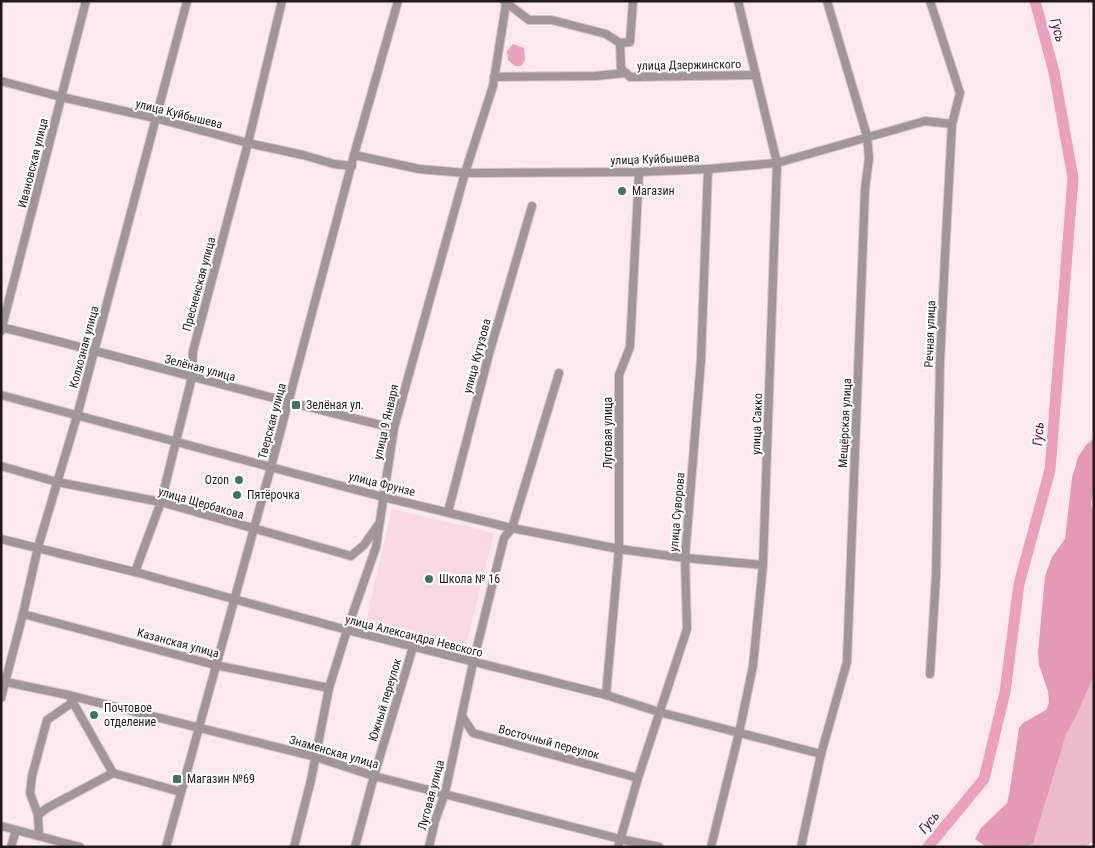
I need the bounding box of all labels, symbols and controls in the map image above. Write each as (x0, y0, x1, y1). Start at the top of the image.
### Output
water label: Гусь (1047, 16, 1069, 44)
street label: улица Дзержинского (637, 57, 741, 73)
street label: улица Куйбышева (134, 96, 224, 132)
street label: Ивановская улица (15, 116, 51, 209)
street label: улица Куйбышева (610, 150, 700, 168)
place label: Магазин (632, 184, 675, 198)
marker: Магазин (616, 185, 628, 197)
street label: Пресненская улица (180, 235, 218, 333)
street label: Речная улица (922, 300, 938, 368)
street label: Колхозная улица (66, 304, 102, 390)
street label: улица Кутузова (460, 317, 494, 395)
street label: Зелёная улица (163, 352, 237, 384)
street label: Мещёрская улица (836, 378, 854, 468)
street label: Тверская улица (255, 381, 289, 460)
street label: улица 9 Января (371, 383, 401, 461)
street label: улица Сакко (749, 393, 765, 455)
street label: Луговая улица (601, 397, 615, 469)
place label: Зелёная ул. (306, 398, 364, 412)
marker: Зелёная ул. (290, 399, 302, 411)
water label: Гусь (1029, 421, 1047, 447)
street label: улица Фрунзе (347, 469, 417, 499)
street label: улица Суворова (667, 472, 687, 552)
place label: Ozon (205, 473, 229, 487)
marker: Ozon (233, 474, 245, 486)
street label: улица Щербакова (157, 484, 246, 522)
place label: Пятёрочка (247, 488, 300, 502)
marker: Пятёрочка (231, 489, 243, 501)
place label: Школа № 16 (439, 572, 500, 586)
marker: Школа № 16 (423, 573, 435, 585)
street label: улица Александра Невского (344, 612, 484, 660)
street label: Казанская улица (135, 625, 221, 661)
street label: Южный переулок (366, 657, 404, 743)
place label: Почтовое отделение (104, 701, 157, 729)
marker: Почтовое отделение (88, 709, 100, 721)
street label: Восточный переулок (497, 722, 601, 762)
street label: Знаменская улица (288, 733, 380, 772)
street label: Луговая улица (415, 758, 447, 832)
place label: Магазин №69 (187, 772, 255, 786)
marker: Магазин №69 (171, 773, 183, 785)
water label: Гусь (915, 808, 943, 836)

